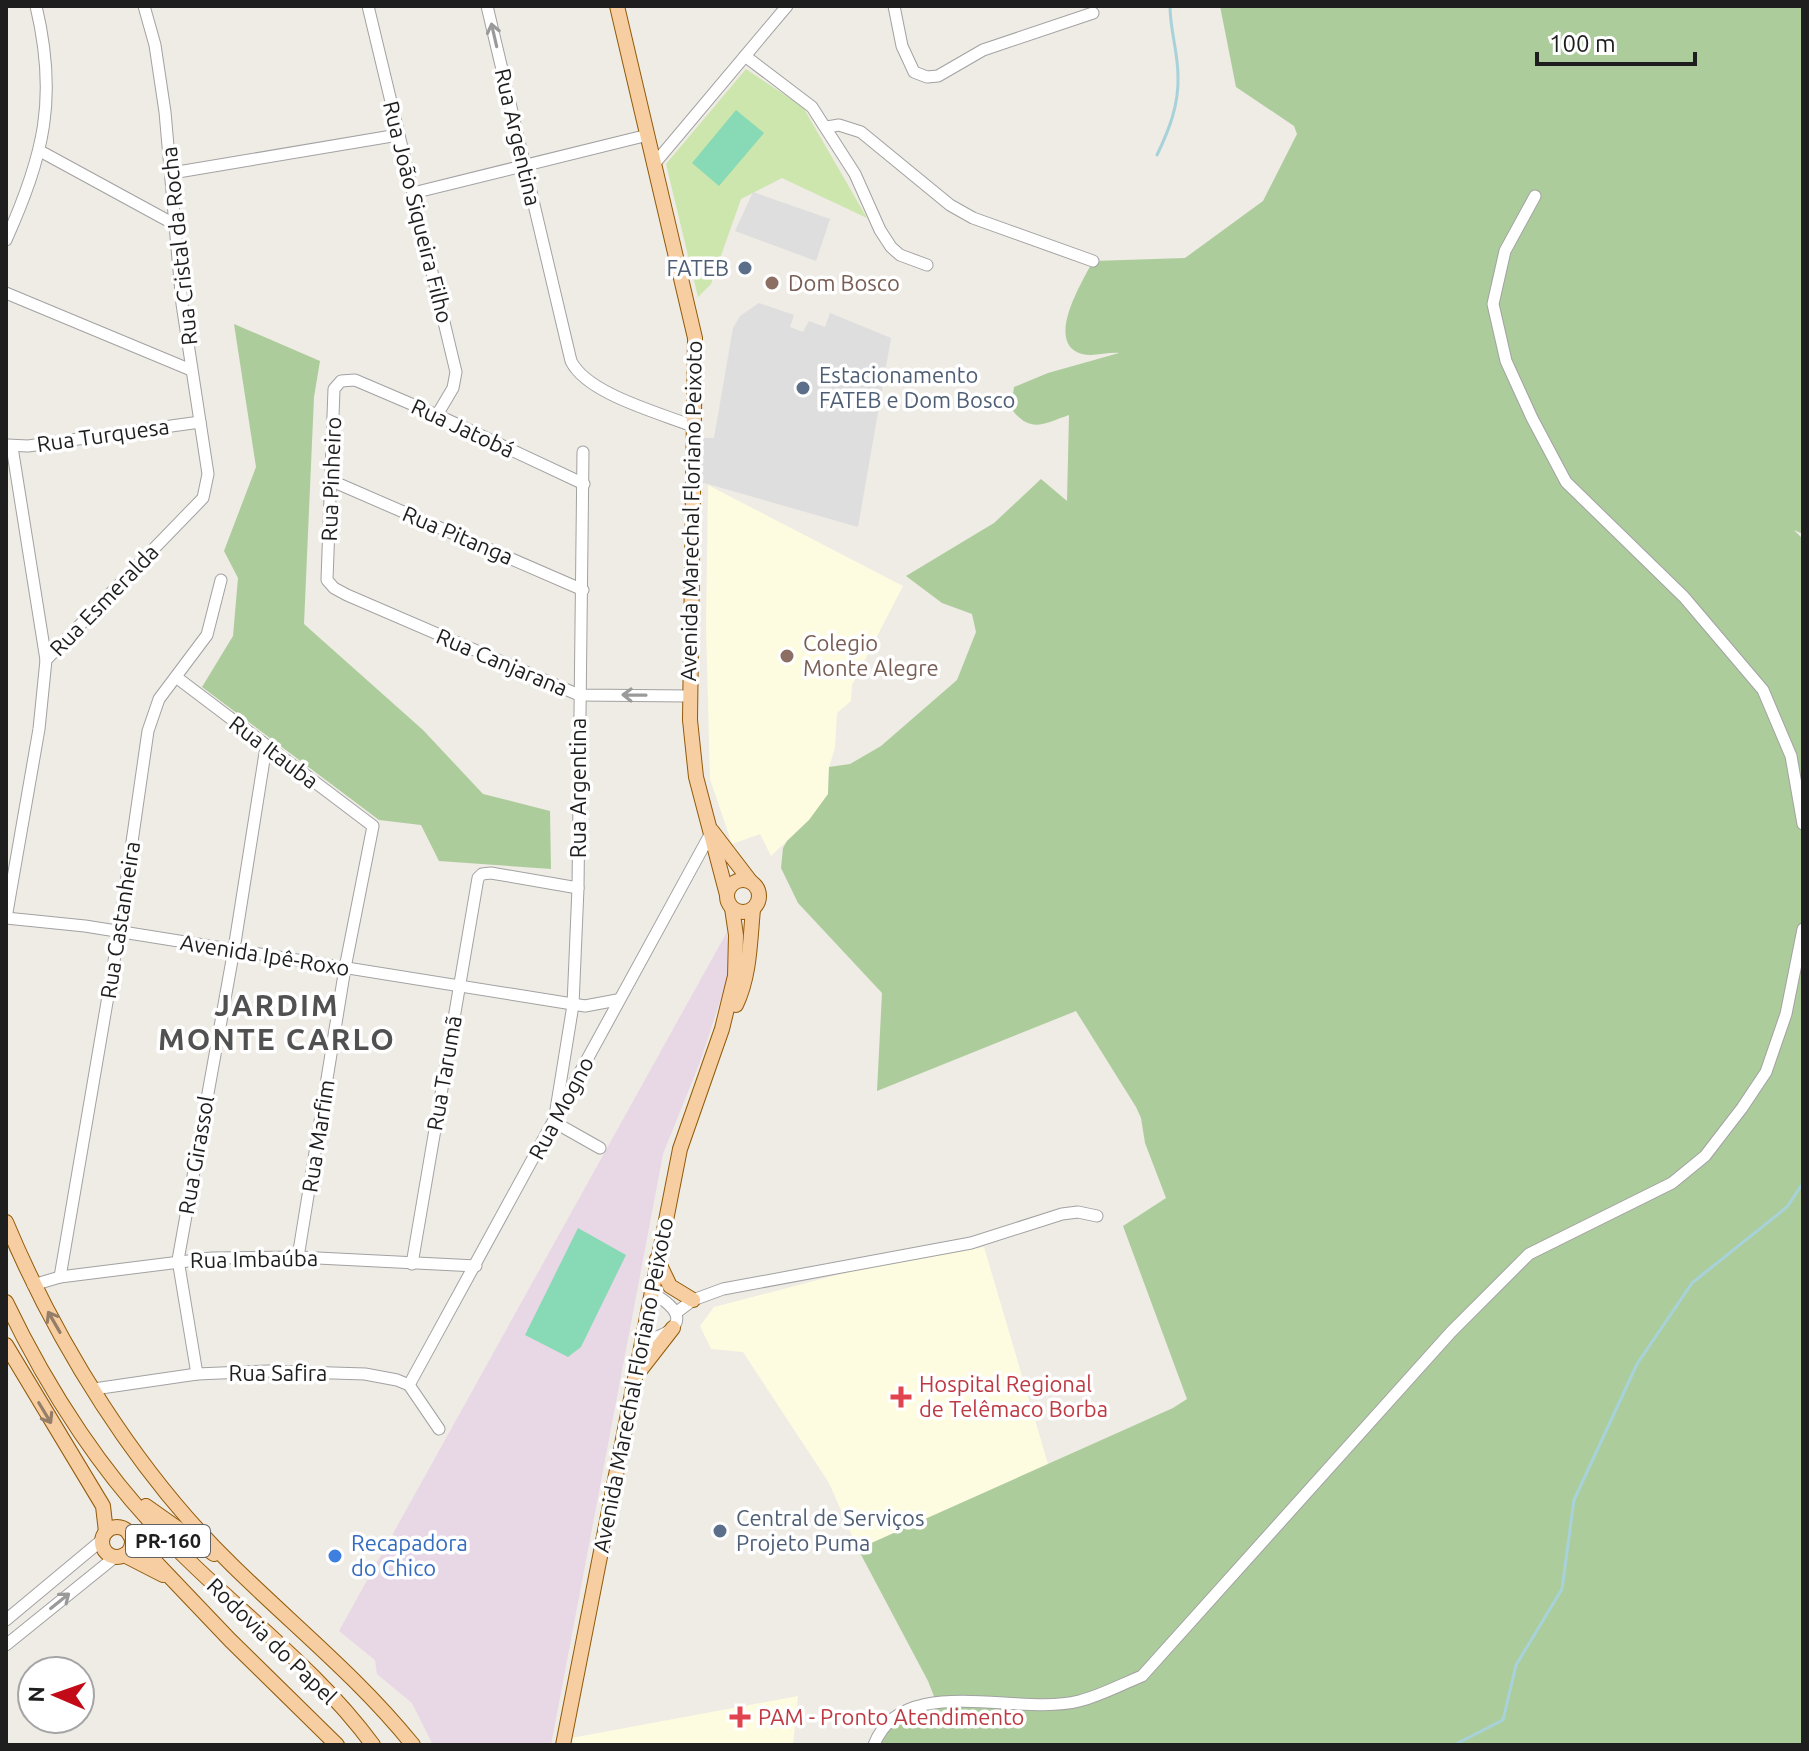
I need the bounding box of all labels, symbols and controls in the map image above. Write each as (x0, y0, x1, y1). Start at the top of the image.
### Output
scale bar (1537, 16, 1695, 66)
one-way arrow (486, 23, 501, 48)
text: 100 m (1549, 30, 1616, 57)
street label: Rua Argentina (491, 66, 546, 208)
street label: Rua João Siqueira Filho (379, 98, 458, 326)
street label: Rua Cristal da Rocha (156, 145, 201, 347)
place label: FATEB (667, 255, 729, 280)
marker: FATEB (736, 259, 754, 277)
place label: Dom Bosco (788, 270, 900, 295)
marker: Dom Bosco (763, 274, 781, 292)
street label: Avenida Marechal Floriano Peixoto (675, 340, 706, 682)
place label: Estacionamento FATEB e Dom Bosco (819, 362, 1015, 412)
marker: Estacionamento FATEB e Dom Bosco (794, 379, 812, 397)
street label: Rua Jatobá (408, 393, 519, 462)
street label: Rua Turquesa (35, 413, 171, 456)
street label: Rua Pinheiro (316, 416, 345, 542)
street label: Rua Pitanga (399, 500, 517, 569)
street label: Rua Esmeralda (44, 539, 163, 661)
street label: Rua Canjarana (433, 623, 572, 700)
place label: Colegio Monte Alegre (803, 630, 939, 680)
marker: Colegio Monte Alegre (778, 647, 796, 665)
one-way arrow (621, 687, 648, 703)
street label: Rua Itauba (225, 710, 324, 793)
street label: Rua Argentina (565, 718, 590, 858)
street label: Rua Castanheira (95, 839, 144, 1000)
street label: Avenida Ipê-Roxo (179, 929, 351, 980)
district label: JARDIM MONTE CARLO (158, 988, 396, 1056)
street label: Rua Tarumã (421, 1013, 466, 1132)
street label: Rua Mogno (523, 1052, 598, 1163)
street label: Rua Marfim (296, 1078, 339, 1194)
street label: Rua Girassol (173, 1093, 218, 1216)
street label: Avenida Marechal Floriano Peixoto (588, 1215, 677, 1555)
street label: Rua Imbaúba (190, 1245, 318, 1272)
one-way arrow (46, 1311, 62, 1334)
street label: Rua Safira (229, 1360, 327, 1385)
place label: Hospital Regional de Telêmaco Borba (919, 1371, 1108, 1421)
marker: Hospital Regional de Telêmaco Borba (890, 1386, 912, 1408)
one-way arrow (37, 1401, 53, 1424)
place label: Central de Serviços Projeto Puma (736, 1505, 924, 1555)
marker: Central de Serviços Projeto Puma (711, 1522, 729, 1540)
road number: PR-160 (126, 1525, 210, 1557)
place label: Recapadora do Chico (351, 1530, 468, 1580)
marker: Recapadora do Chico (326, 1547, 344, 1565)
street label: Rodovia do Papel (202, 1572, 343, 1709)
one-way arrow (50, 1592, 70, 1610)
north arrow (16, 1655, 96, 1735)
text: N (23, 1686, 48, 1703)
place label: PAM - Pronto Atendimento (758, 1704, 1025, 1729)
marker: PAM - Pronto Atendimento (729, 1706, 751, 1728)

